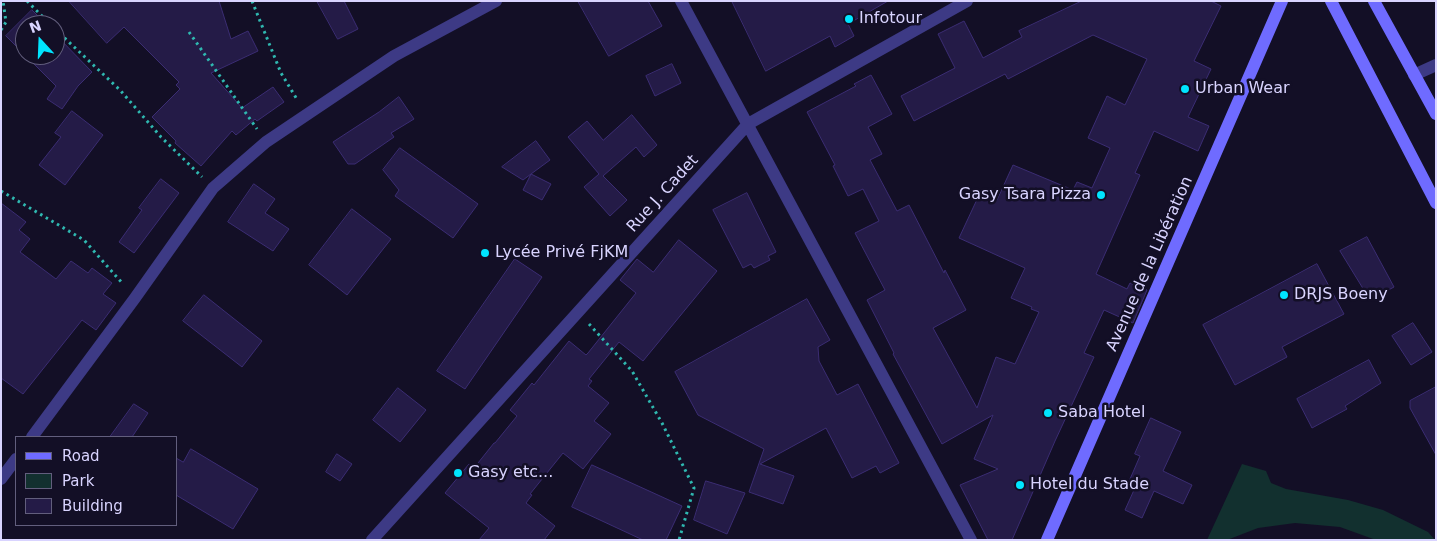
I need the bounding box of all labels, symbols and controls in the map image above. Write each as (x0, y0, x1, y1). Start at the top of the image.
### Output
place label: Infotour (859, 9, 922, 29)
marker: Infotour (843, 13, 855, 25)
north arrow (15, 15, 65, 65)
text: N (27, 17, 43, 36)
place label: Urban Wear (1195, 79, 1290, 99)
marker: Urban Wear (1179, 83, 1191, 95)
street label: Rue J. Cadet (623, 151, 703, 237)
street label: Avenue de la Libération (1103, 174, 1197, 354)
place label: Gasy Tsara Pizza (959, 185, 1091, 205)
marker: Gasy Tsara Pizza (1095, 189, 1107, 201)
place label: Lycée Privé FjKM (495, 243, 628, 263)
marker: Lycée Privé FjKM (479, 247, 491, 259)
place label: DRJS Boeny (1294, 285, 1388, 305)
marker: DRJS Boeny (1278, 289, 1290, 301)
place label: Saba Hotel (1058, 403, 1145, 423)
marker: Saba Hotel (1042, 407, 1054, 419)
legend (15, 436, 178, 526)
text: Road (62, 447, 100, 465)
place label: Gasy etc... (468, 463, 553, 483)
marker: Gasy etc... (452, 467, 464, 479)
text: Park (62, 472, 94, 490)
place label: Hotel du Stade (1030, 475, 1149, 495)
marker: Hotel du Stade (1014, 479, 1026, 491)
text: Building (62, 497, 123, 515)

